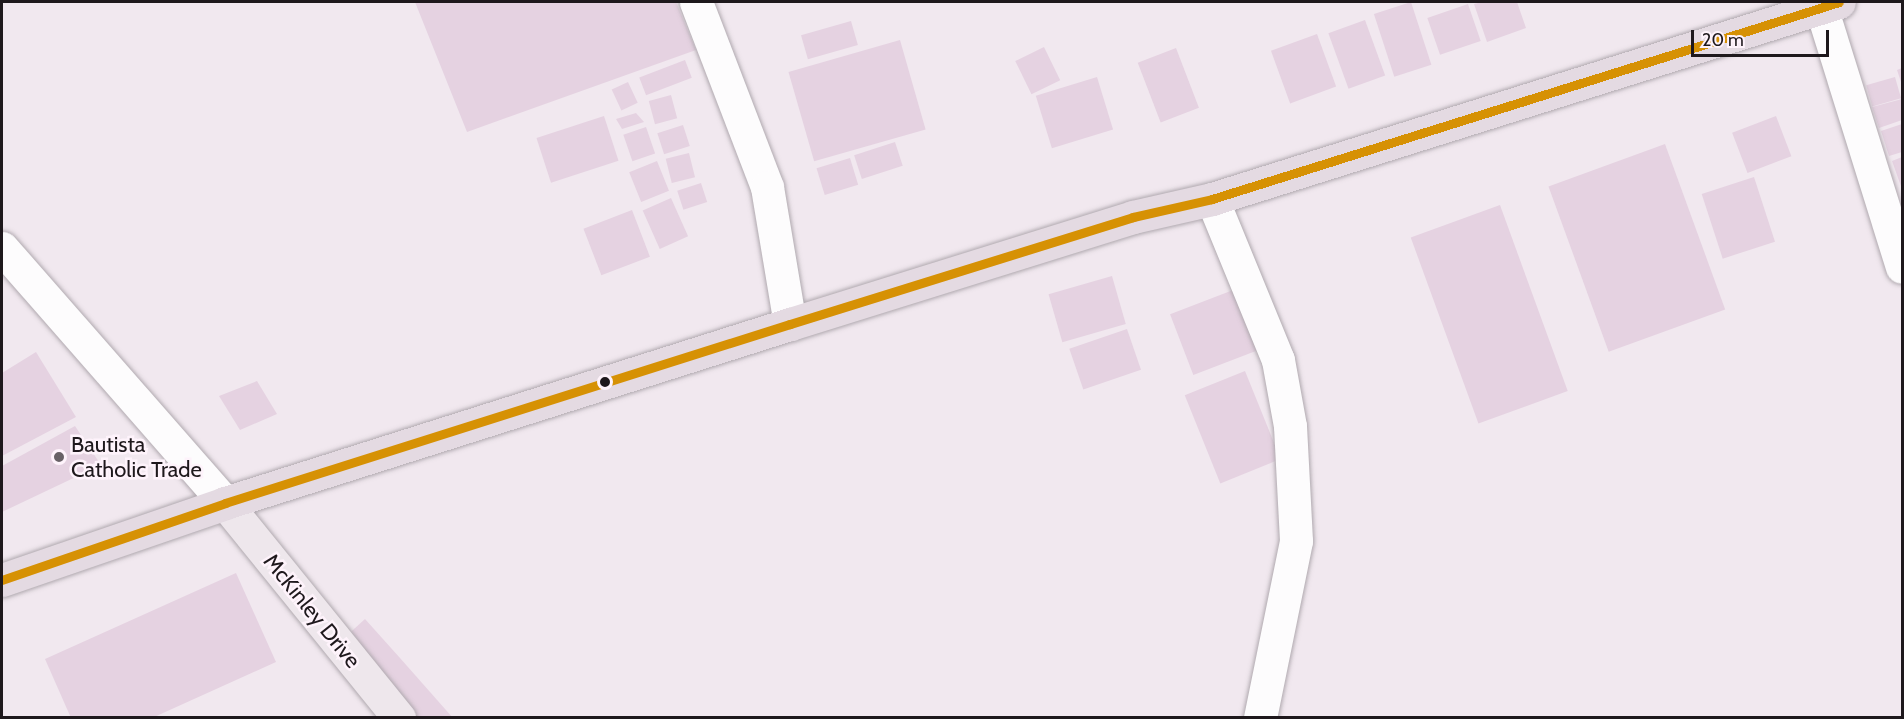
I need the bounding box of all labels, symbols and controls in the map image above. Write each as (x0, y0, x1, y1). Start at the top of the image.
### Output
scale bar (1694, 18, 1832, 56)
text: 20 m (1702, 29, 1744, 51)
unlabelled marker (599, 376, 611, 388)
place label: Bautista Catholic Trade (71, 431, 202, 482)
marker: Bautista Catholic Trade (52, 450, 66, 464)
street label: McKinley Drive (258, 549, 366, 673)

